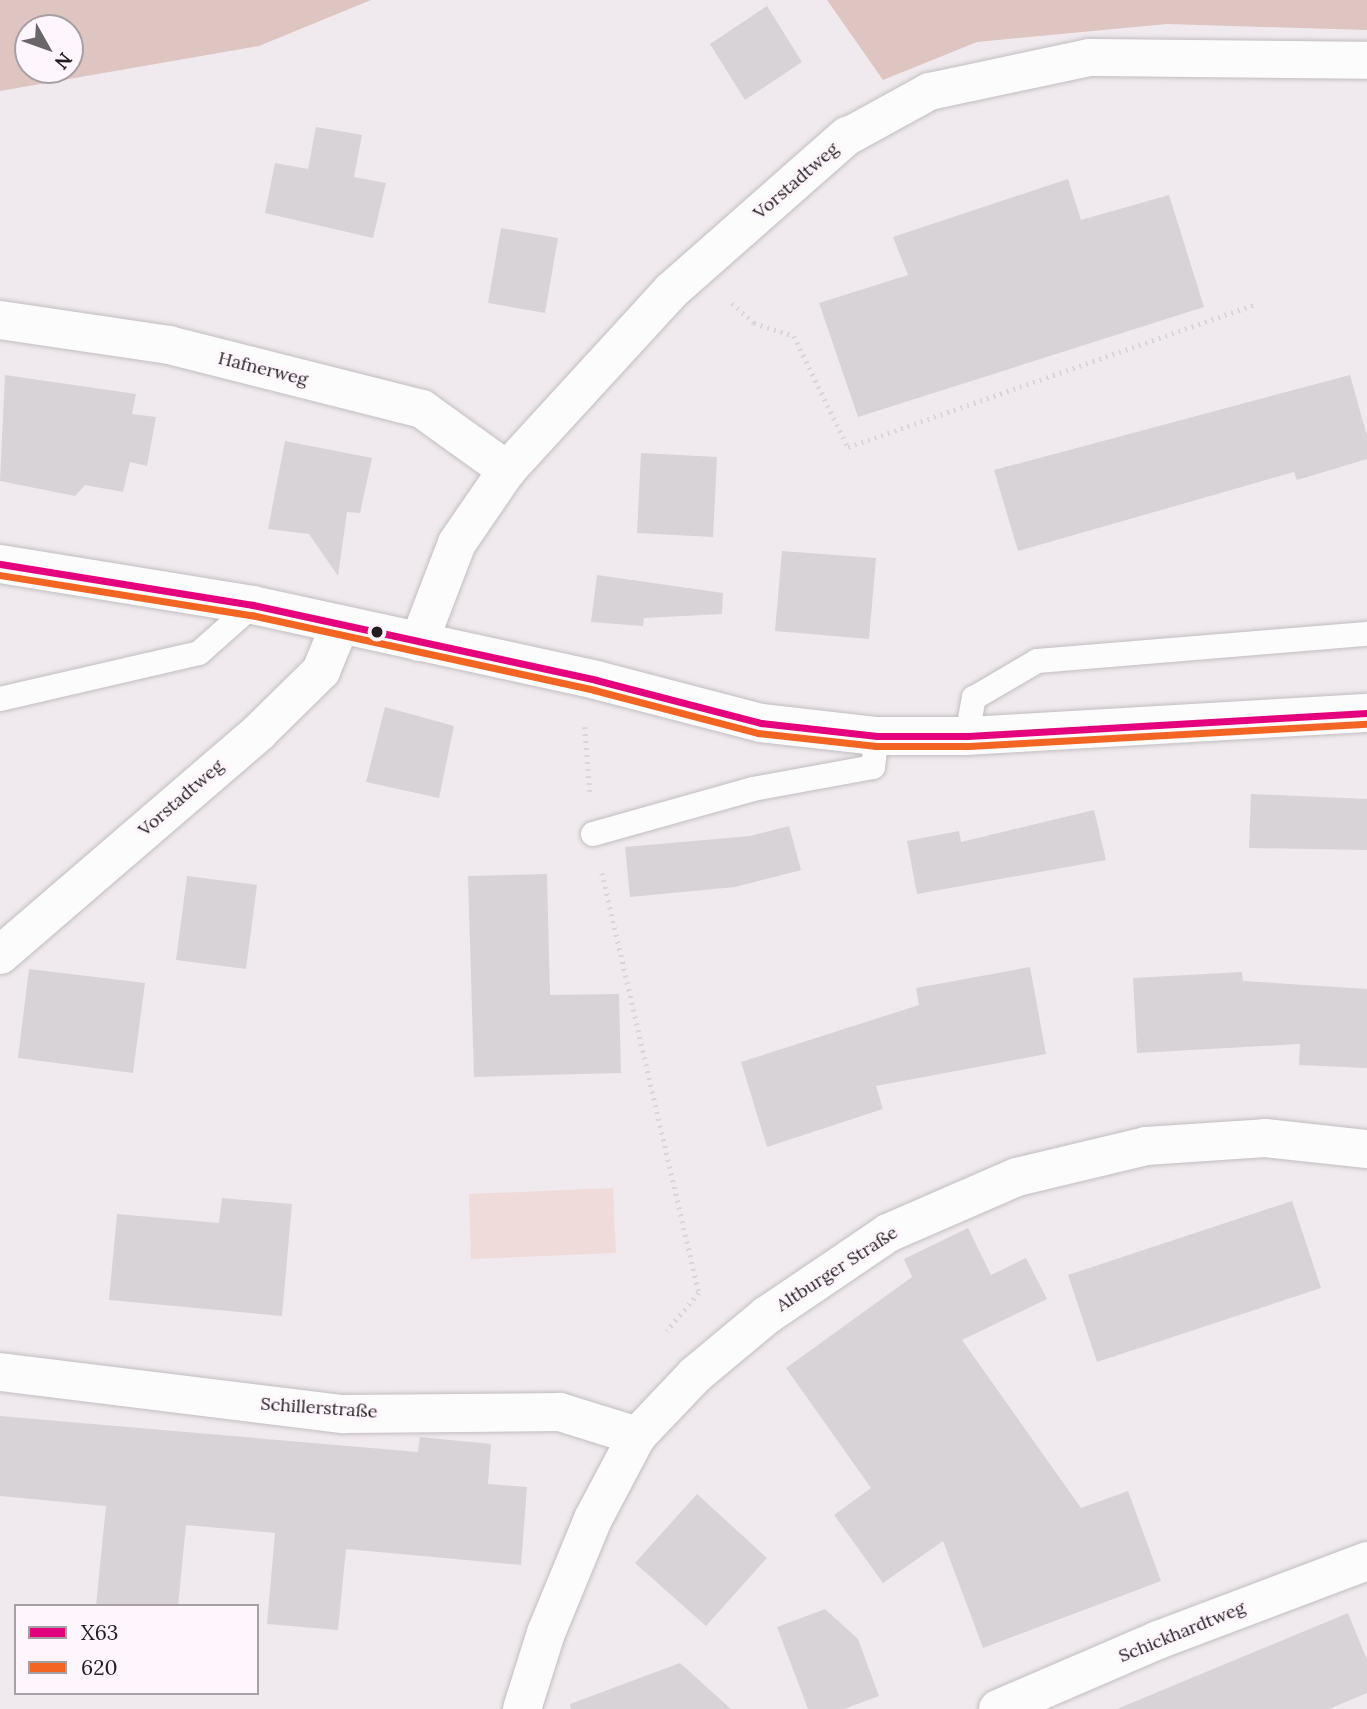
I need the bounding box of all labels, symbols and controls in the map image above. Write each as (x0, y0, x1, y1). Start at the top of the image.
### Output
north arrow (14, 14, 84, 84)
text: N (50, 48, 77, 75)
street label: Vorstadtweg (749, 138, 843, 224)
street label: Hafnerweg (216, 347, 310, 391)
unlabelled marker (370, 625, 384, 639)
street label: Vorstadtweg (134, 755, 228, 841)
street label: Altburger Straße (772, 1222, 902, 1316)
street label: Schillerstraße (260, 1393, 378, 1423)
street label: Schickhardtweg (1116, 1597, 1248, 1667)
legend (14, 1604, 259, 1695)
text: X63 (81, 1619, 118, 1646)
text: 620 (81, 1654, 117, 1681)

